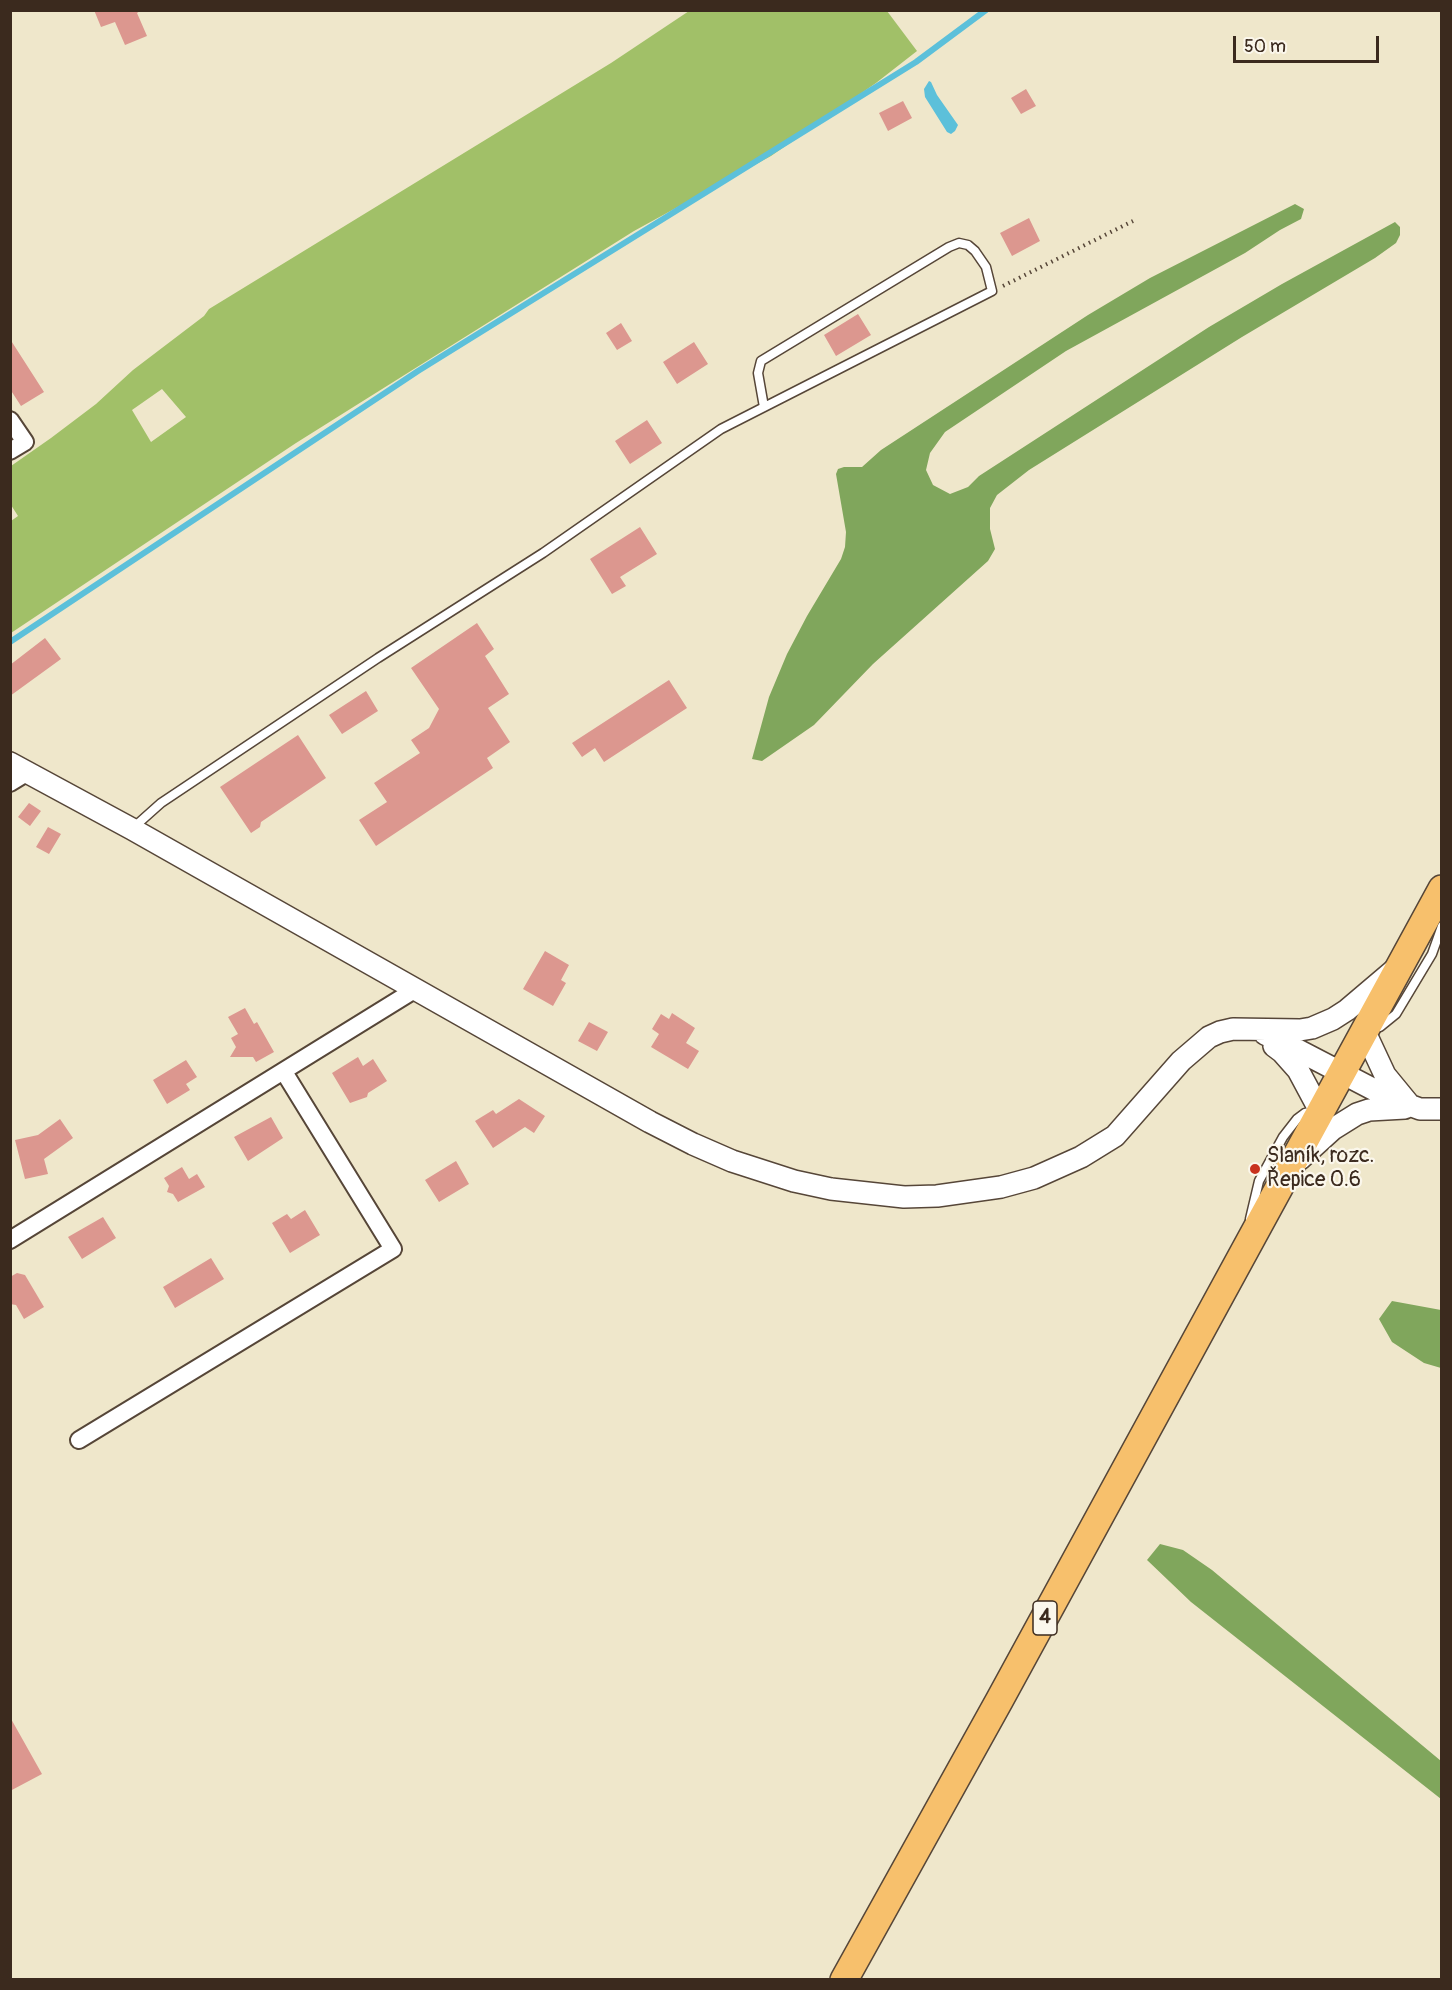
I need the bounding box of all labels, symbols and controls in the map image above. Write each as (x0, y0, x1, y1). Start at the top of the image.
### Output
scale bar (1236, 24, 1382, 62)
text: 50 m (1244, 35, 1286, 58)
place label: Slaník, rozc. Řepice 0.6 (1267, 1144, 1374, 1194)
marker: Slaník, rozc. Řepice 0.6 (1248, 1162, 1262, 1176)
road number: 4 (1033, 1601, 1057, 1635)

